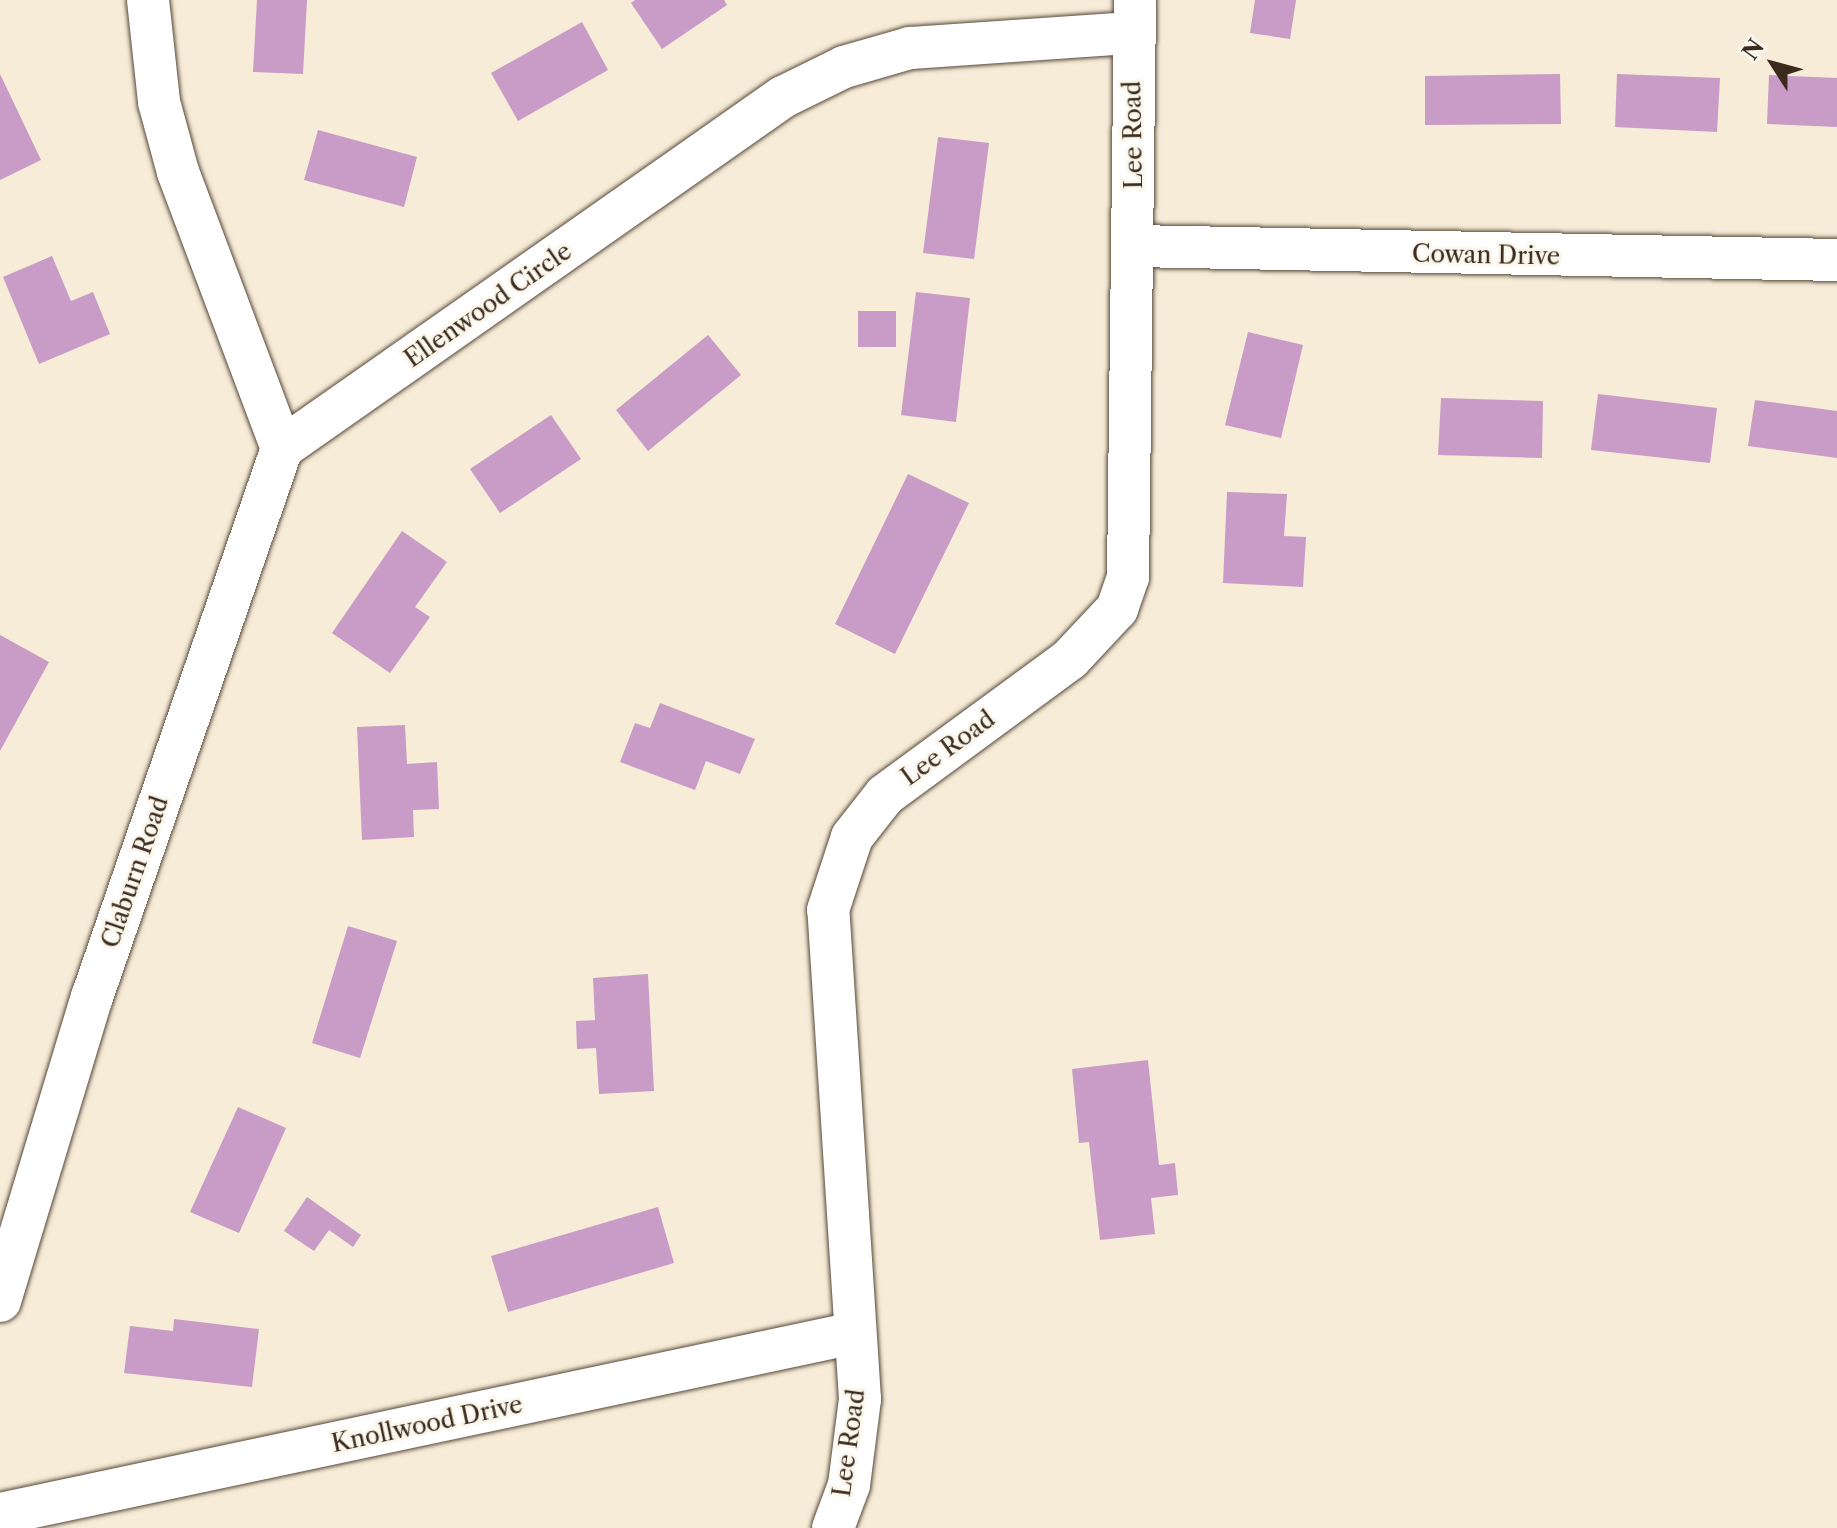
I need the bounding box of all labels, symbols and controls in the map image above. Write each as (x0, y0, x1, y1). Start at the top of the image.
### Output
north arrow (1733, 24, 1813, 104)
text: N (1737, 34, 1770, 65)
street label: Lee Road (1118, 81, 1148, 189)
street label: Ellenwood Circle (399, 237, 577, 373)
street label: Cowan Drive (1412, 239, 1560, 271)
street label: Lee Road (896, 705, 1000, 791)
street label: Claburn Road (96, 792, 174, 952)
street label: Lee Road (827, 1387, 871, 1499)
street label: Knollwood Drive (329, 1390, 525, 1458)

